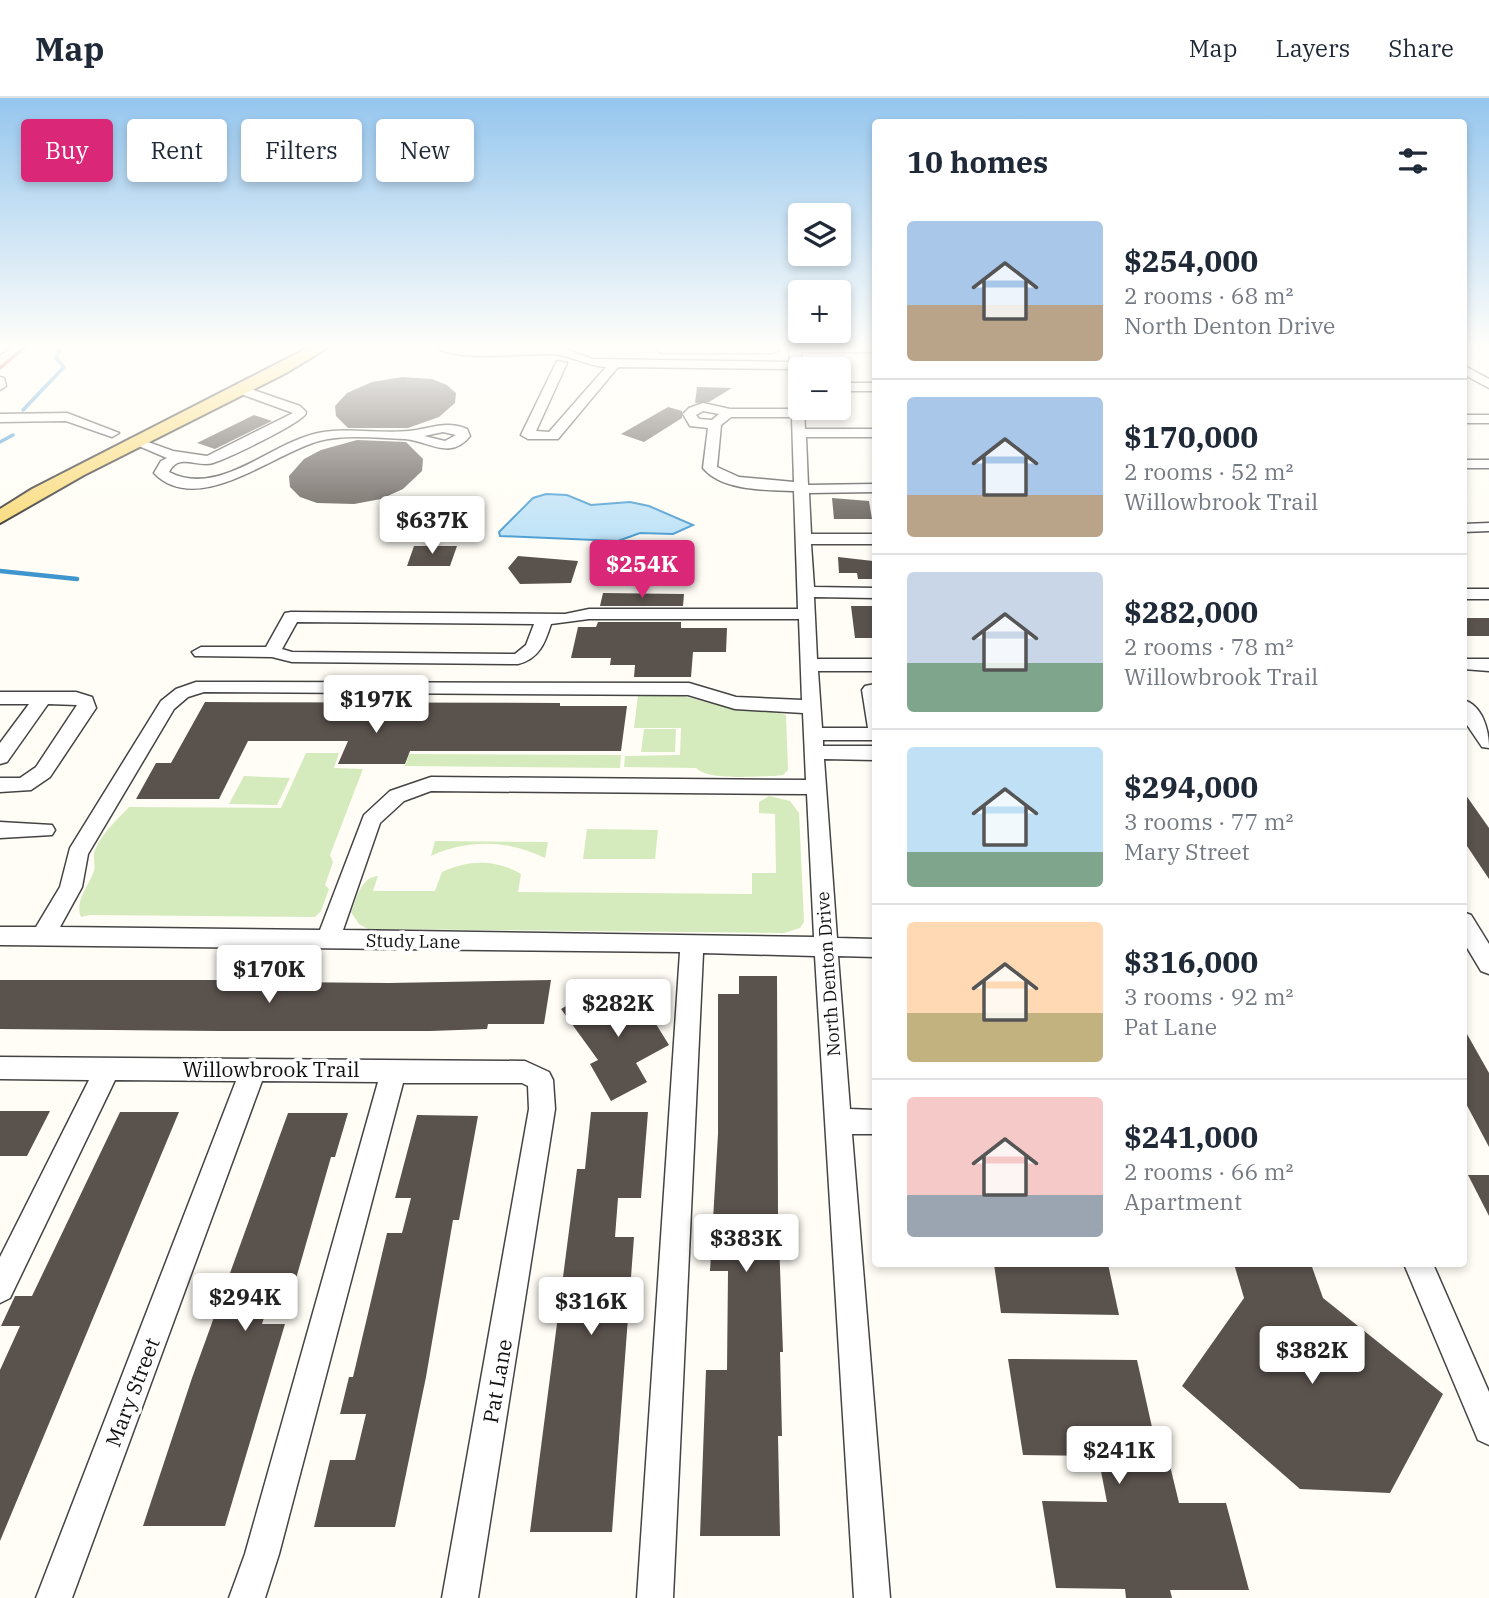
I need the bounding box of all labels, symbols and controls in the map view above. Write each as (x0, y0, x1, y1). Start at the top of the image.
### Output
text: Map (35, 27, 104, 70)
text: Map (1189, 32, 1237, 64)
text: Layers (1275, 32, 1350, 64)
text: Share (1388, 32, 1454, 64)
chip: Buy (21, 119, 113, 182)
chip: Rent (127, 119, 227, 182)
chip: Filters (241, 119, 362, 182)
chip: New (376, 119, 474, 182)
text: 10 homes (907, 142, 1048, 181)
icon: filters (1394, 142, 1432, 180)
map controls (788, 203, 851, 420)
button: layers (788, 203, 851, 266)
text: $254,000 (1124, 241, 1258, 280)
icon: home (963, 249, 1047, 333)
button: + (788, 280, 851, 343)
text: 2 rooms · 68 m² (1124, 280, 1294, 310)
text: North Denton Drive (1124, 310, 1335, 340)
button: − (788, 357, 851, 420)
text: $170,000 (1124, 417, 1258, 456)
icon: home (963, 425, 1047, 509)
text: 2 rooms · 52 m² (1124, 456, 1294, 486)
text: Willowbrook Trail (1124, 486, 1318, 516)
pin: $637K (383, 496, 481, 556)
text: $637K (396, 504, 468, 534)
pin: $254K (593, 540, 691, 600)
text: $254K (606, 548, 678, 578)
text: $282,000 (1124, 592, 1258, 631)
icon: home (963, 600, 1047, 684)
text: 2 rooms · 78 m² (1124, 631, 1294, 661)
text: Willowbrook Trail (1124, 661, 1318, 691)
pin: $197K (327, 676, 425, 735)
text: $197K (340, 683, 412, 713)
text: $294,000 (1124, 767, 1258, 806)
icon: home (963, 775, 1047, 859)
text: 3 rooms · 77 m² (1124, 806, 1294, 836)
text: Mary Street (1124, 836, 1250, 866)
street label: North Denton Drive (811, 891, 845, 1057)
street label: Study Lane (366, 929, 460, 953)
text: $316,000 (1124, 942, 1258, 981)
pin: $170K (220, 946, 318, 1005)
icon: home (963, 950, 1047, 1034)
text: $170K (233, 953, 305, 983)
pin: $282K (569, 979, 667, 1039)
text: 3 rooms · 92 m² (1124, 981, 1294, 1011)
text: $282K (582, 987, 654, 1017)
text: Pat Lane (1124, 1011, 1217, 1041)
street label: Willowbrook Trail (182, 1055, 360, 1083)
text: $241,000 (1124, 1117, 1258, 1156)
icon: home (963, 1125, 1047, 1209)
text: 2 rooms · 66 m² (1124, 1156, 1294, 1186)
text: Apartment (1124, 1186, 1242, 1216)
pin: $383K (697, 1214, 795, 1274)
text: $383K (710, 1222, 782, 1252)
pin: $294K (196, 1274, 294, 1333)
pin: $316K (542, 1278, 640, 1337)
text: $294K (209, 1281, 281, 1311)
text: $316K (555, 1285, 627, 1315)
pin: $382K (1263, 1326, 1361, 1386)
street label: Mary Street (98, 1333, 166, 1451)
text: $382K (1276, 1334, 1348, 1364)
street label: Pat Lane (476, 1337, 518, 1425)
pin: $241K (1070, 1426, 1168, 1486)
text: $241K (1083, 1434, 1155, 1464)

